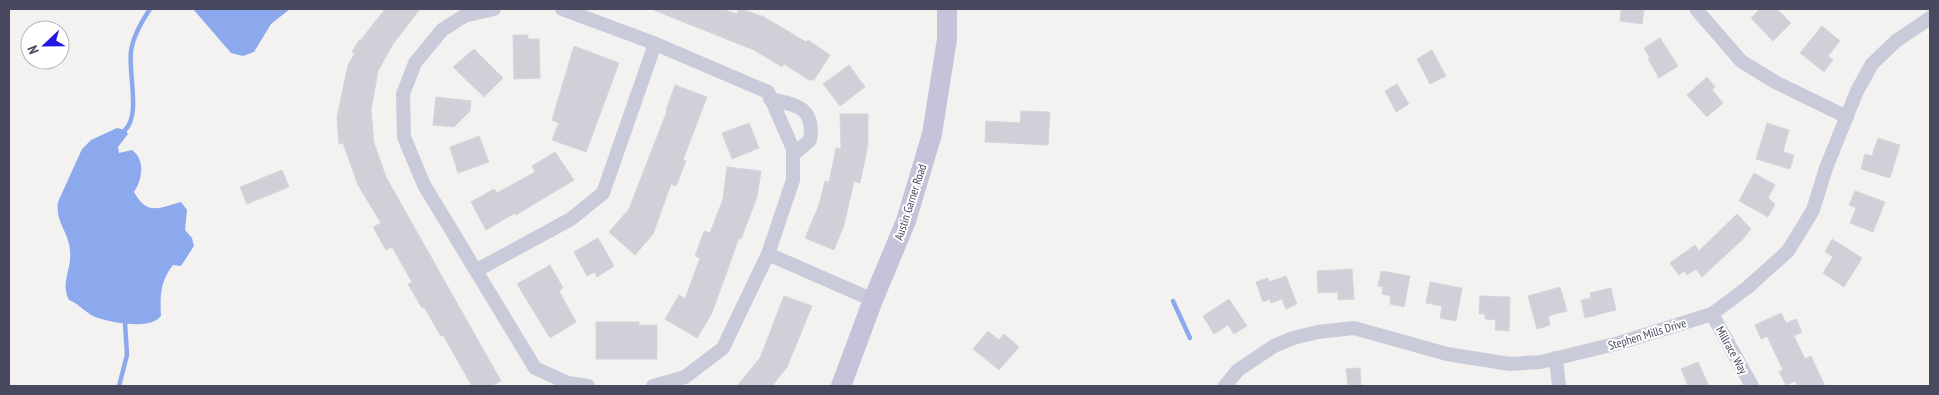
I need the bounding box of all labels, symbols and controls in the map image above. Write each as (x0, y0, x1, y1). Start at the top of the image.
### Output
north arrow (20, 20, 70, 70)
text: N (23, 43, 43, 57)
street label: Austin Garner Road (891, 162, 929, 242)
street label: Stephen Mills Drive (1606, 315, 1688, 353)
street label: Millrace Way (1713, 324, 1751, 377)

